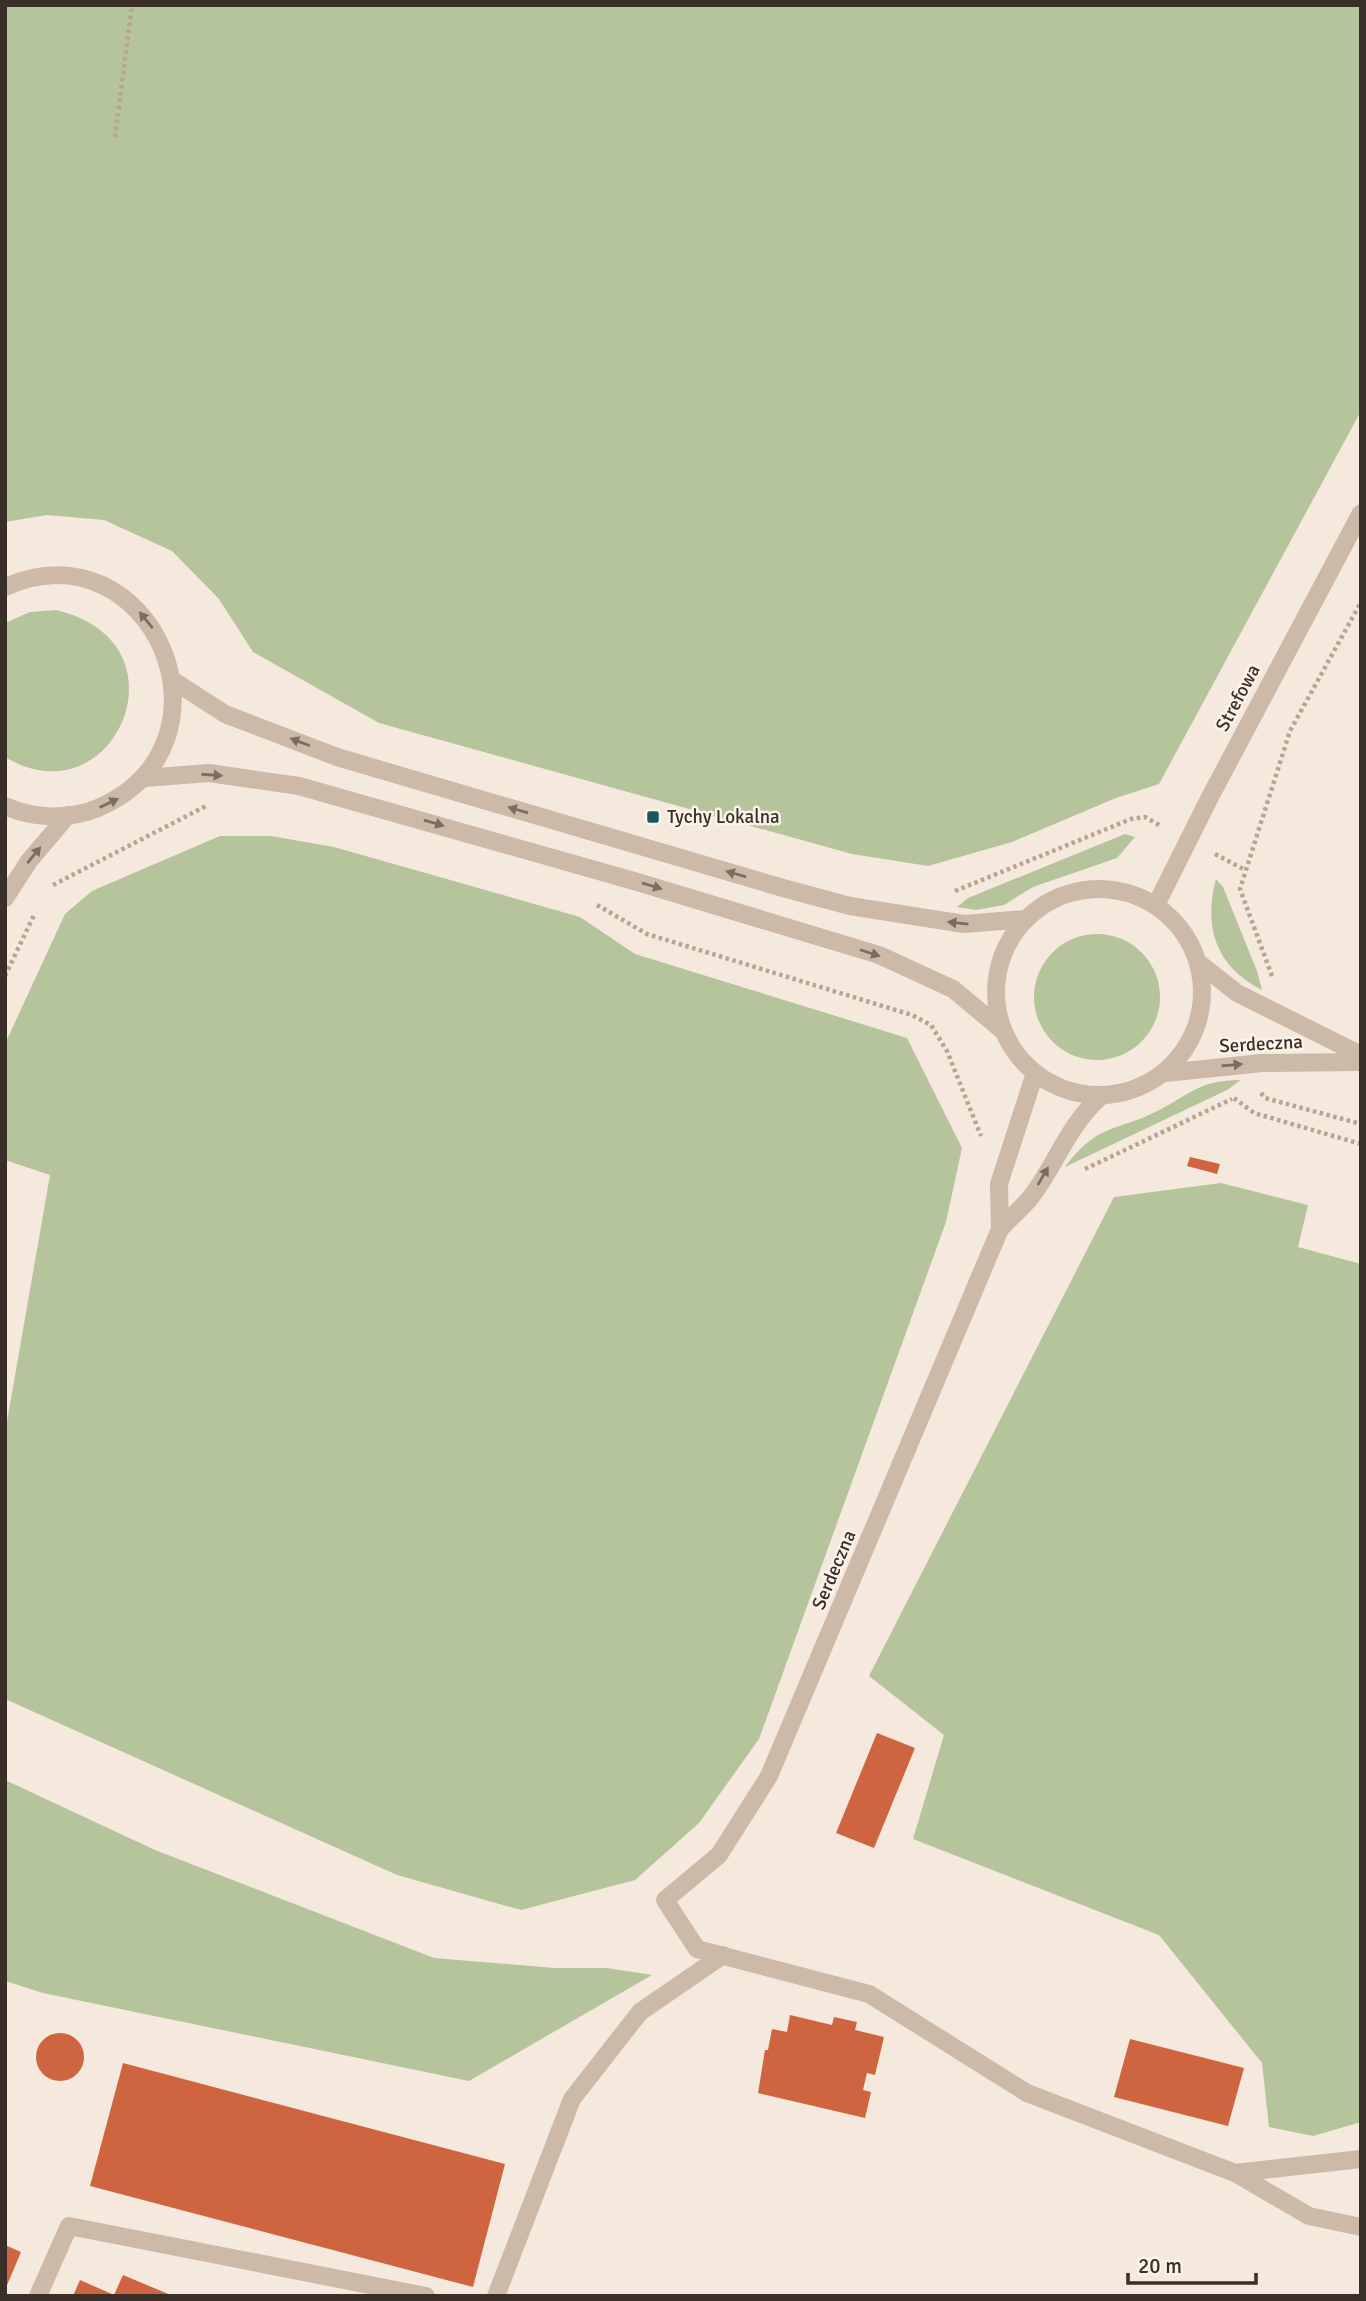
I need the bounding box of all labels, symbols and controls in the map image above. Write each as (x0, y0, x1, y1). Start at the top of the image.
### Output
one-way arrow (139, 612, 154, 629)
street label: Strefowa (1210, 660, 1266, 736)
one-way arrow (290, 737, 311, 748)
one-way arrow (201, 769, 223, 780)
one-way arrow (99, 797, 119, 808)
one-way arrow (507, 804, 528, 814)
place label: Tychy Lokalna (667, 805, 780, 829)
marker: Tychy Lokalna (645, 809, 661, 825)
one-way arrow (423, 818, 445, 829)
one-way arrow (27, 847, 42, 865)
one-way arrow (725, 869, 746, 879)
one-way arrow (642, 882, 663, 892)
one-way arrow (947, 917, 969, 928)
one-way arrow (860, 948, 881, 958)
street label: Serdeczna (1218, 1030, 1304, 1058)
one-way arrow (1222, 1059, 1244, 1070)
one-way arrow (1037, 1167, 1049, 1186)
street label: Serdeczna (807, 1527, 861, 1613)
scale bar (1128, 2242, 1256, 2286)
text: 20 m (1138, 2253, 1182, 2279)

